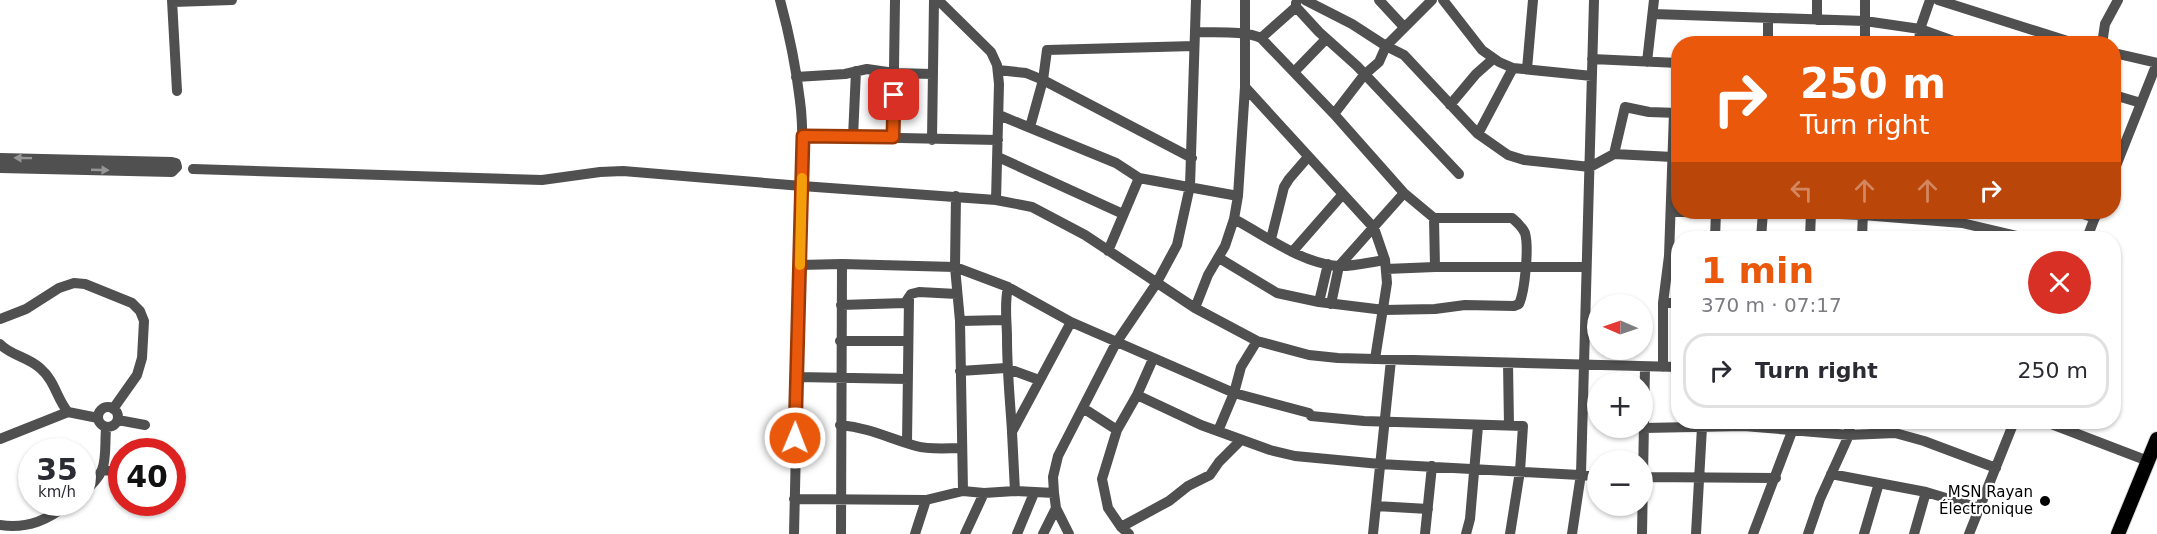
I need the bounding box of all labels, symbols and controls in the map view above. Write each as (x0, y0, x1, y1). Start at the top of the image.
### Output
text: 250 m (1800, 59, 1946, 108)
icon: right (1701, 60, 1779, 138)
pin (868, 69, 919, 120)
icon: arrive (877, 78, 910, 111)
text: Turn right (1800, 109, 1929, 140)
one-way arrow (14, 154, 33, 163)
one-way arrow (91, 166, 110, 175)
icon: left (1785, 174, 1818, 207)
icon: ahead (1848, 174, 1881, 207)
icon: ahead (1911, 174, 1944, 207)
icon: right (1974, 174, 2007, 207)
text: 1 min (1701, 250, 1814, 291)
button: close (2028, 251, 2091, 314)
text: 370 m · 07:17 (1701, 293, 1842, 317)
north arrow (1587, 294, 1653, 360)
map controls (1587, 294, 1653, 516)
icon: right (1704, 354, 1737, 387)
text: Turn right (1755, 358, 1878, 383)
text: 250 m (2018, 358, 2088, 383)
button: + (1587, 372, 1653, 438)
position arrow (763, 406, 827, 470)
speed limit sign: 40 (108, 438, 186, 516)
button: − (1587, 450, 1653, 516)
text: 35 (36, 452, 78, 487)
text: km/h (38, 483, 76, 501)
place label: MSN Rayan Électronique (1939, 483, 2033, 518)
marker: MSN Rayan Électronique (2038, 494, 2052, 508)

